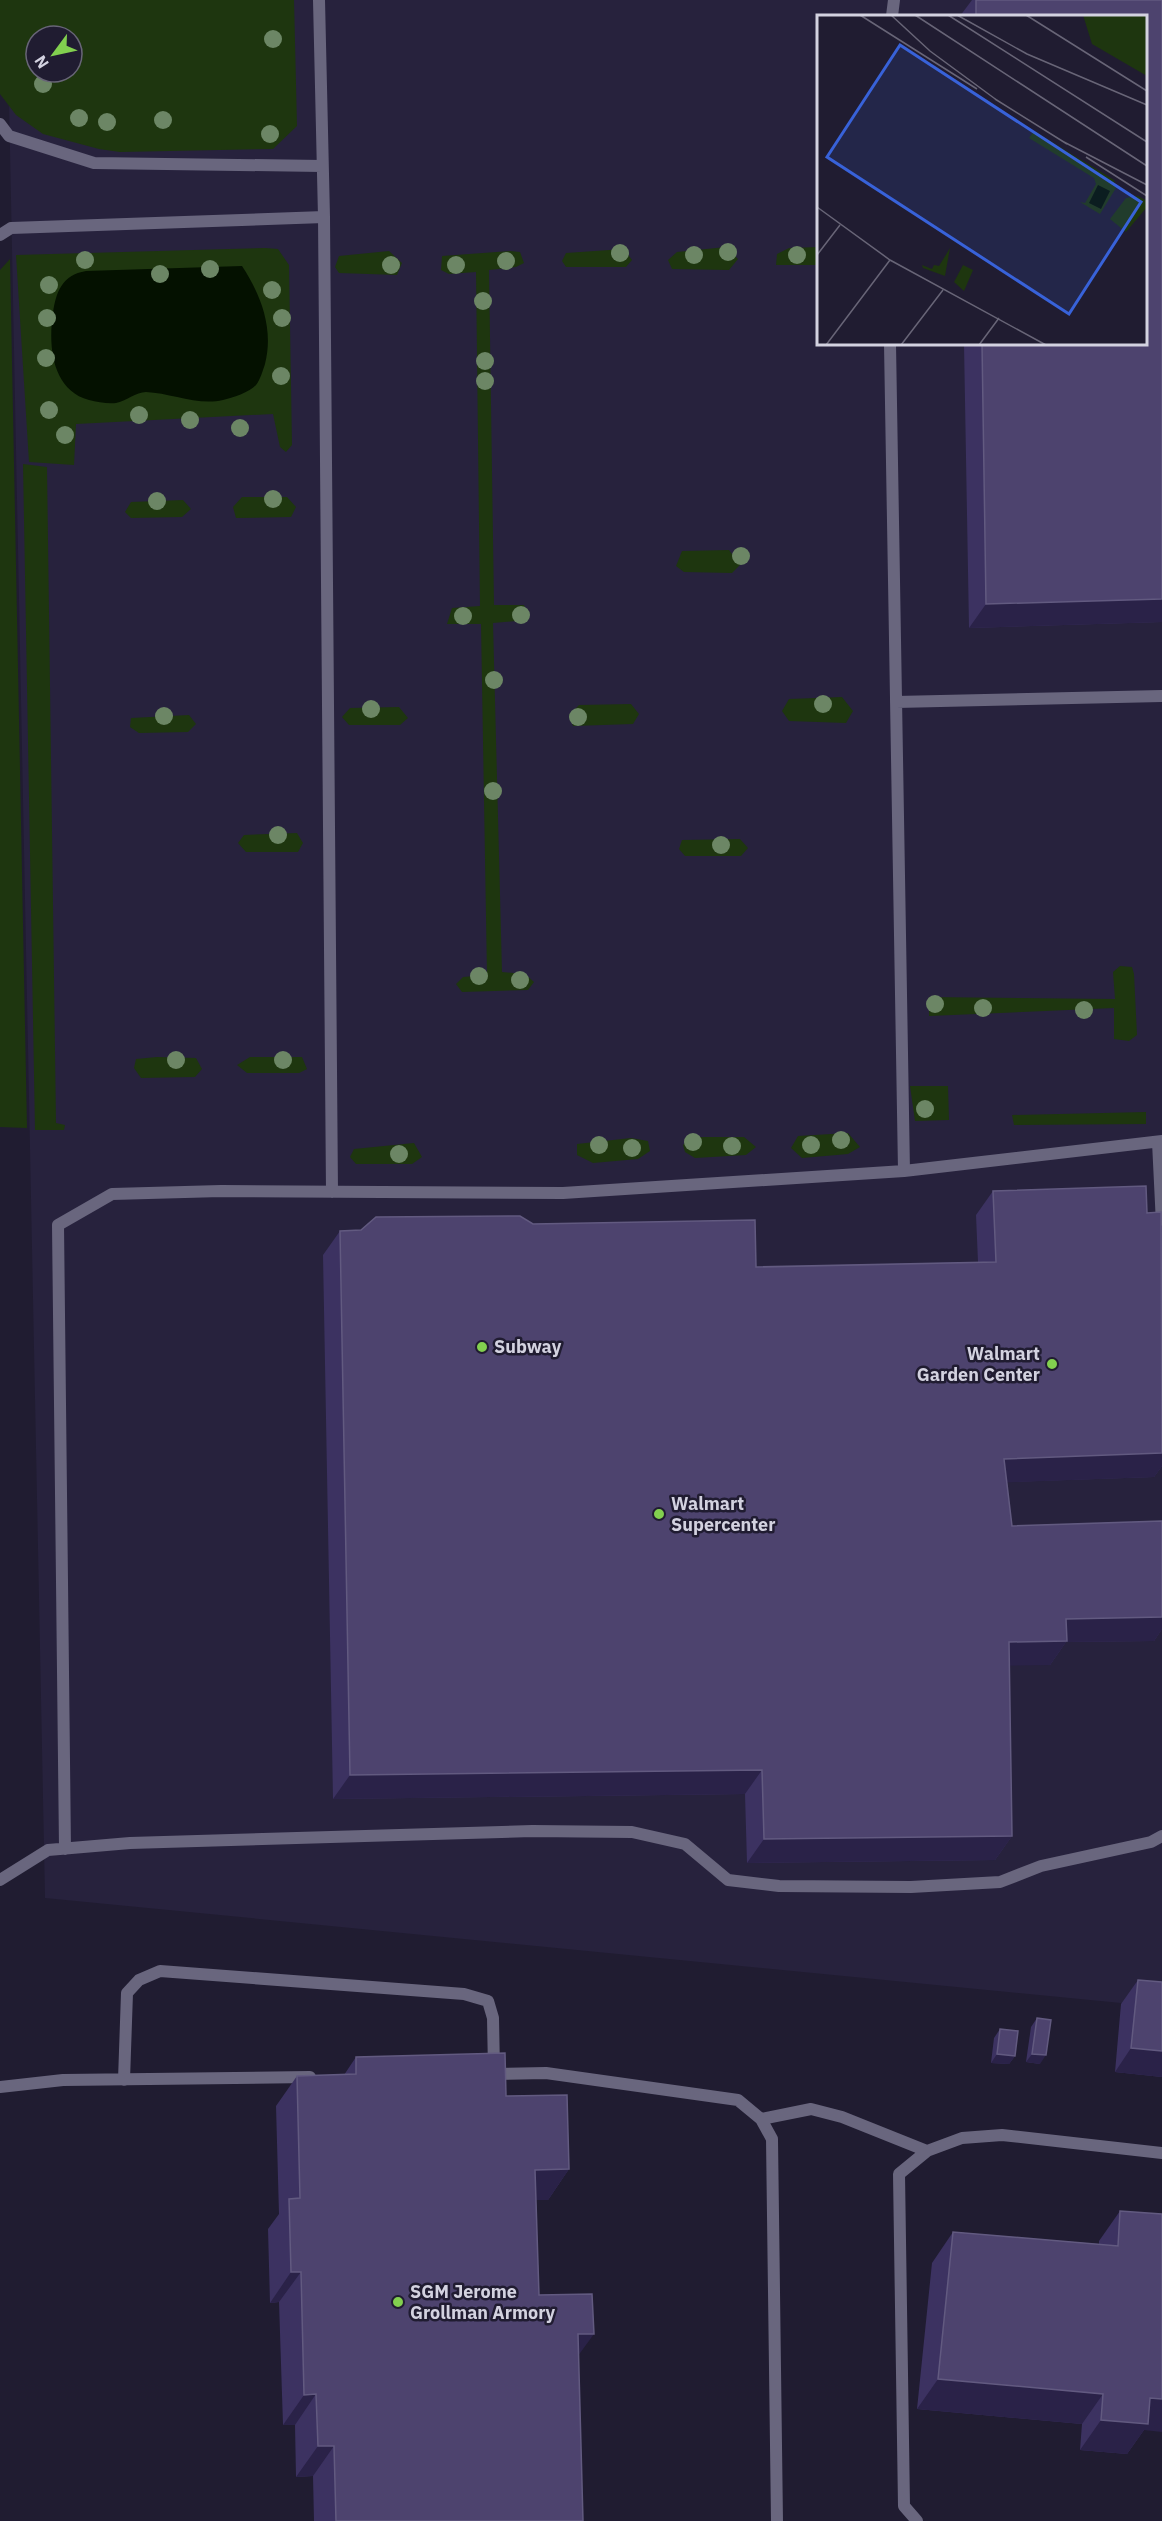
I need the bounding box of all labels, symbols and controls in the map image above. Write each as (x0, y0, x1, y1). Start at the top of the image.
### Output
inset map (817, 15, 1147, 345)
north arrow (24, 24, 84, 84)
text: N (30, 52, 53, 72)
place label: Subway (494, 1335, 562, 1358)
marker: Subway (475, 1340, 489, 1354)
place label: Walmart Garden Center (917, 1342, 1040, 1386)
marker: Walmart Garden Center (1045, 1357, 1059, 1371)
place label: Walmart Supercenter (671, 1492, 775, 1536)
marker: Walmart Supercenter (652, 1507, 666, 1521)
place label: SGM Jerome Grollman Armory (410, 2280, 556, 2324)
marker: SGM Jerome Grollman Armory (391, 2295, 405, 2309)

